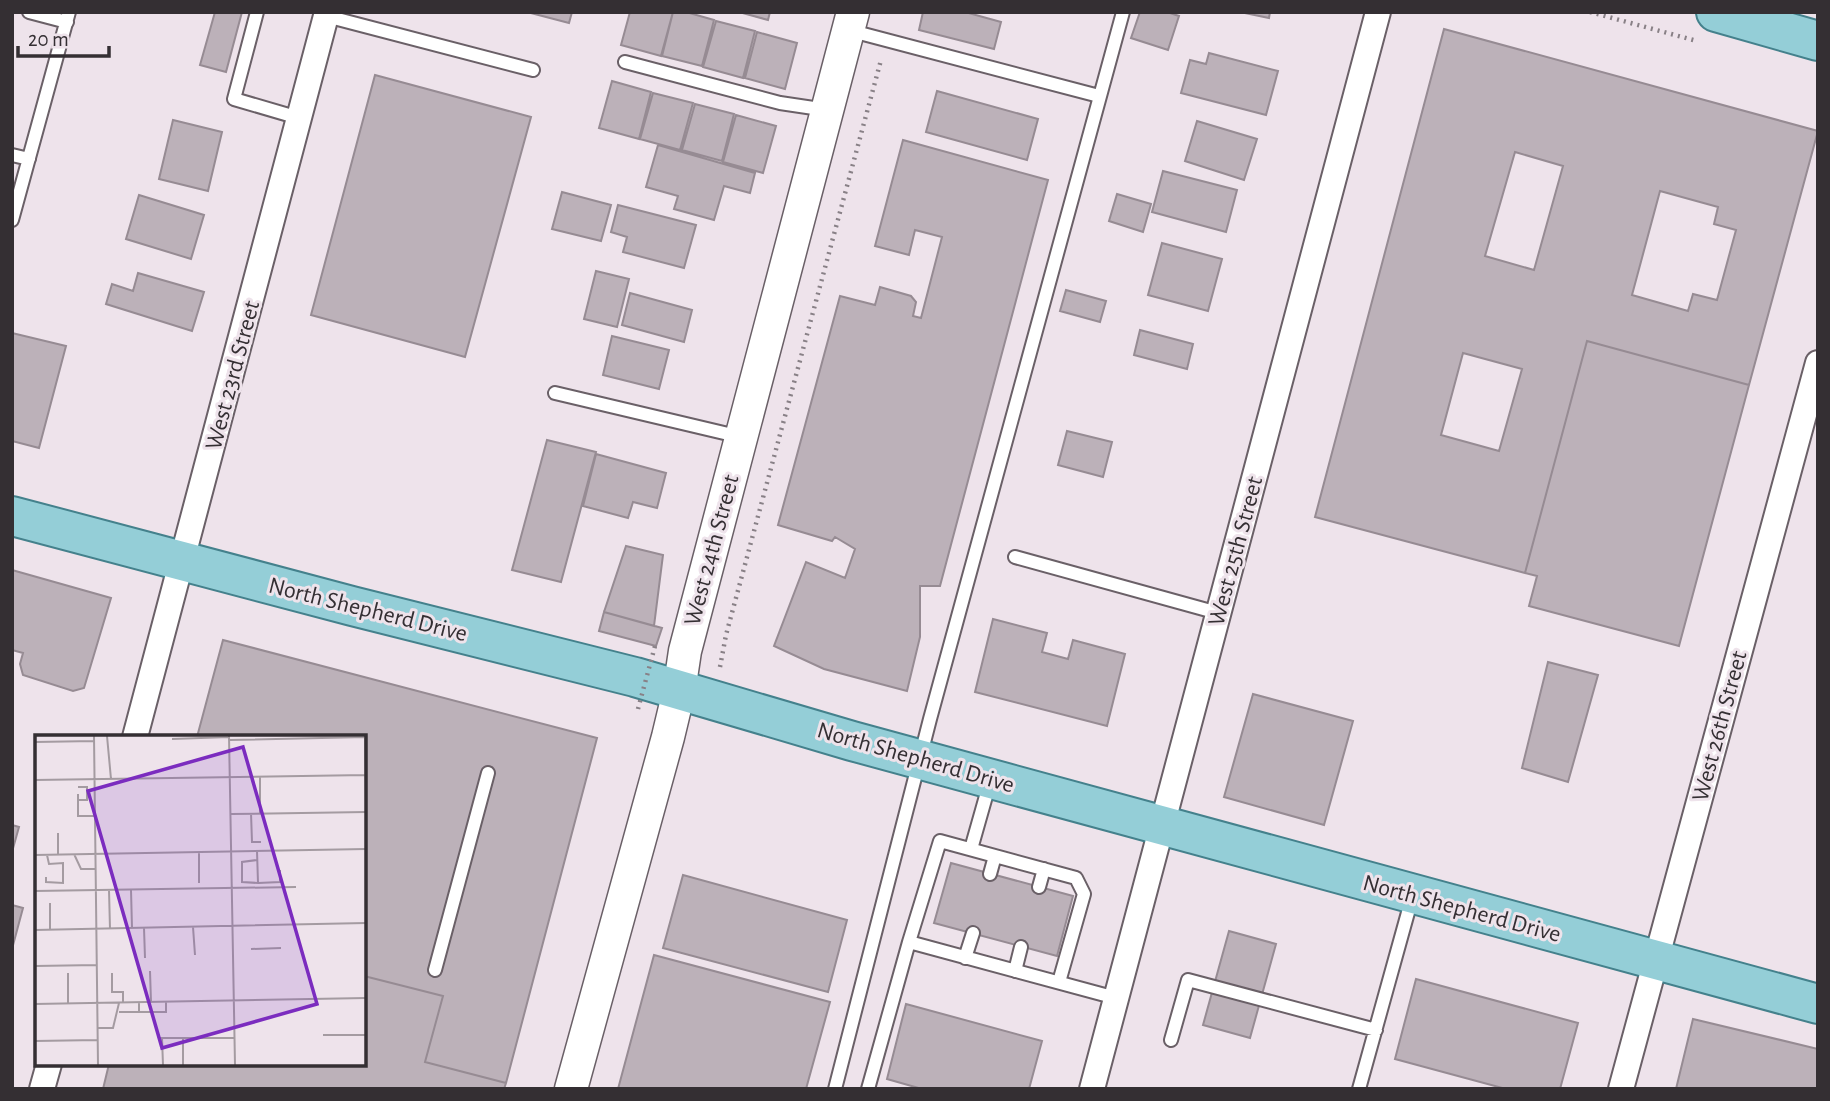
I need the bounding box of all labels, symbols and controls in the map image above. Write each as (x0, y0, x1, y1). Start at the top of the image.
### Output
scale bar (18, 14, 108, 58)
text: 20 m (28, 29, 69, 50)
street label: West 23rd Street (202, 298, 264, 452)
street label: West 24th Street (680, 472, 744, 628)
street label: West 25th Street (1205, 474, 1268, 628)
street label: North Shepherd Drive (266, 574, 470, 646)
street label: West 26th Street (1688, 648, 1752, 804)
street label: North Shepherd Drive (814, 718, 1017, 798)
inset map (35, 735, 366, 1066)
street label: North Shepherd Drive (1360, 871, 1563, 947)

